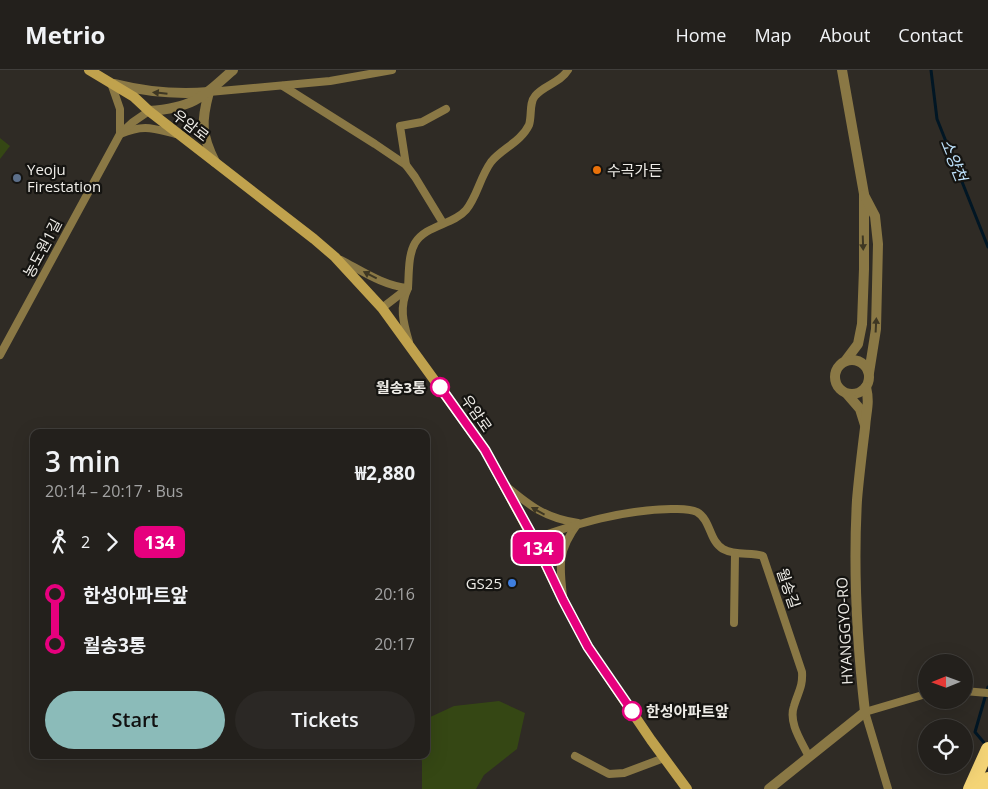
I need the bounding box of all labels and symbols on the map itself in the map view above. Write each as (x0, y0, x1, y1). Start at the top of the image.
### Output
one-way arrow (152, 89, 168, 97)
street label: 우암로 (169, 104, 213, 146)
water label: 소양천 (936, 135, 973, 187)
place label: Yeoju Firestation (27, 159, 101, 196)
place label: 수곡가든 (607, 160, 662, 180)
marker: 수곡가든 (591, 164, 603, 176)
marker: Yeoju Firestation (11, 172, 23, 184)
street label: 농도원1길 (18, 215, 66, 281)
one-way arrow (860, 235, 868, 251)
one-way arrow (363, 271, 378, 279)
one-way arrow (873, 316, 881, 332)
place label: 월송3통 (376, 377, 426, 397)
marker: 월송3통 (430, 377, 450, 397)
street label: 우암로 (457, 390, 497, 436)
one-way arrow (531, 507, 546, 515)
line badge: 134 (509, 532, 567, 564)
street label: 월송길 (773, 565, 805, 611)
place label: GS25 (466, 573, 502, 593)
marker: GS25 (506, 577, 518, 589)
street label: HYANGGYO-RO (831, 577, 857, 685)
north arrow (918, 654, 972, 709)
marker: 한성아파트앞 (622, 701, 642, 721)
place label: 한성아파트앞 (646, 701, 729, 721)

